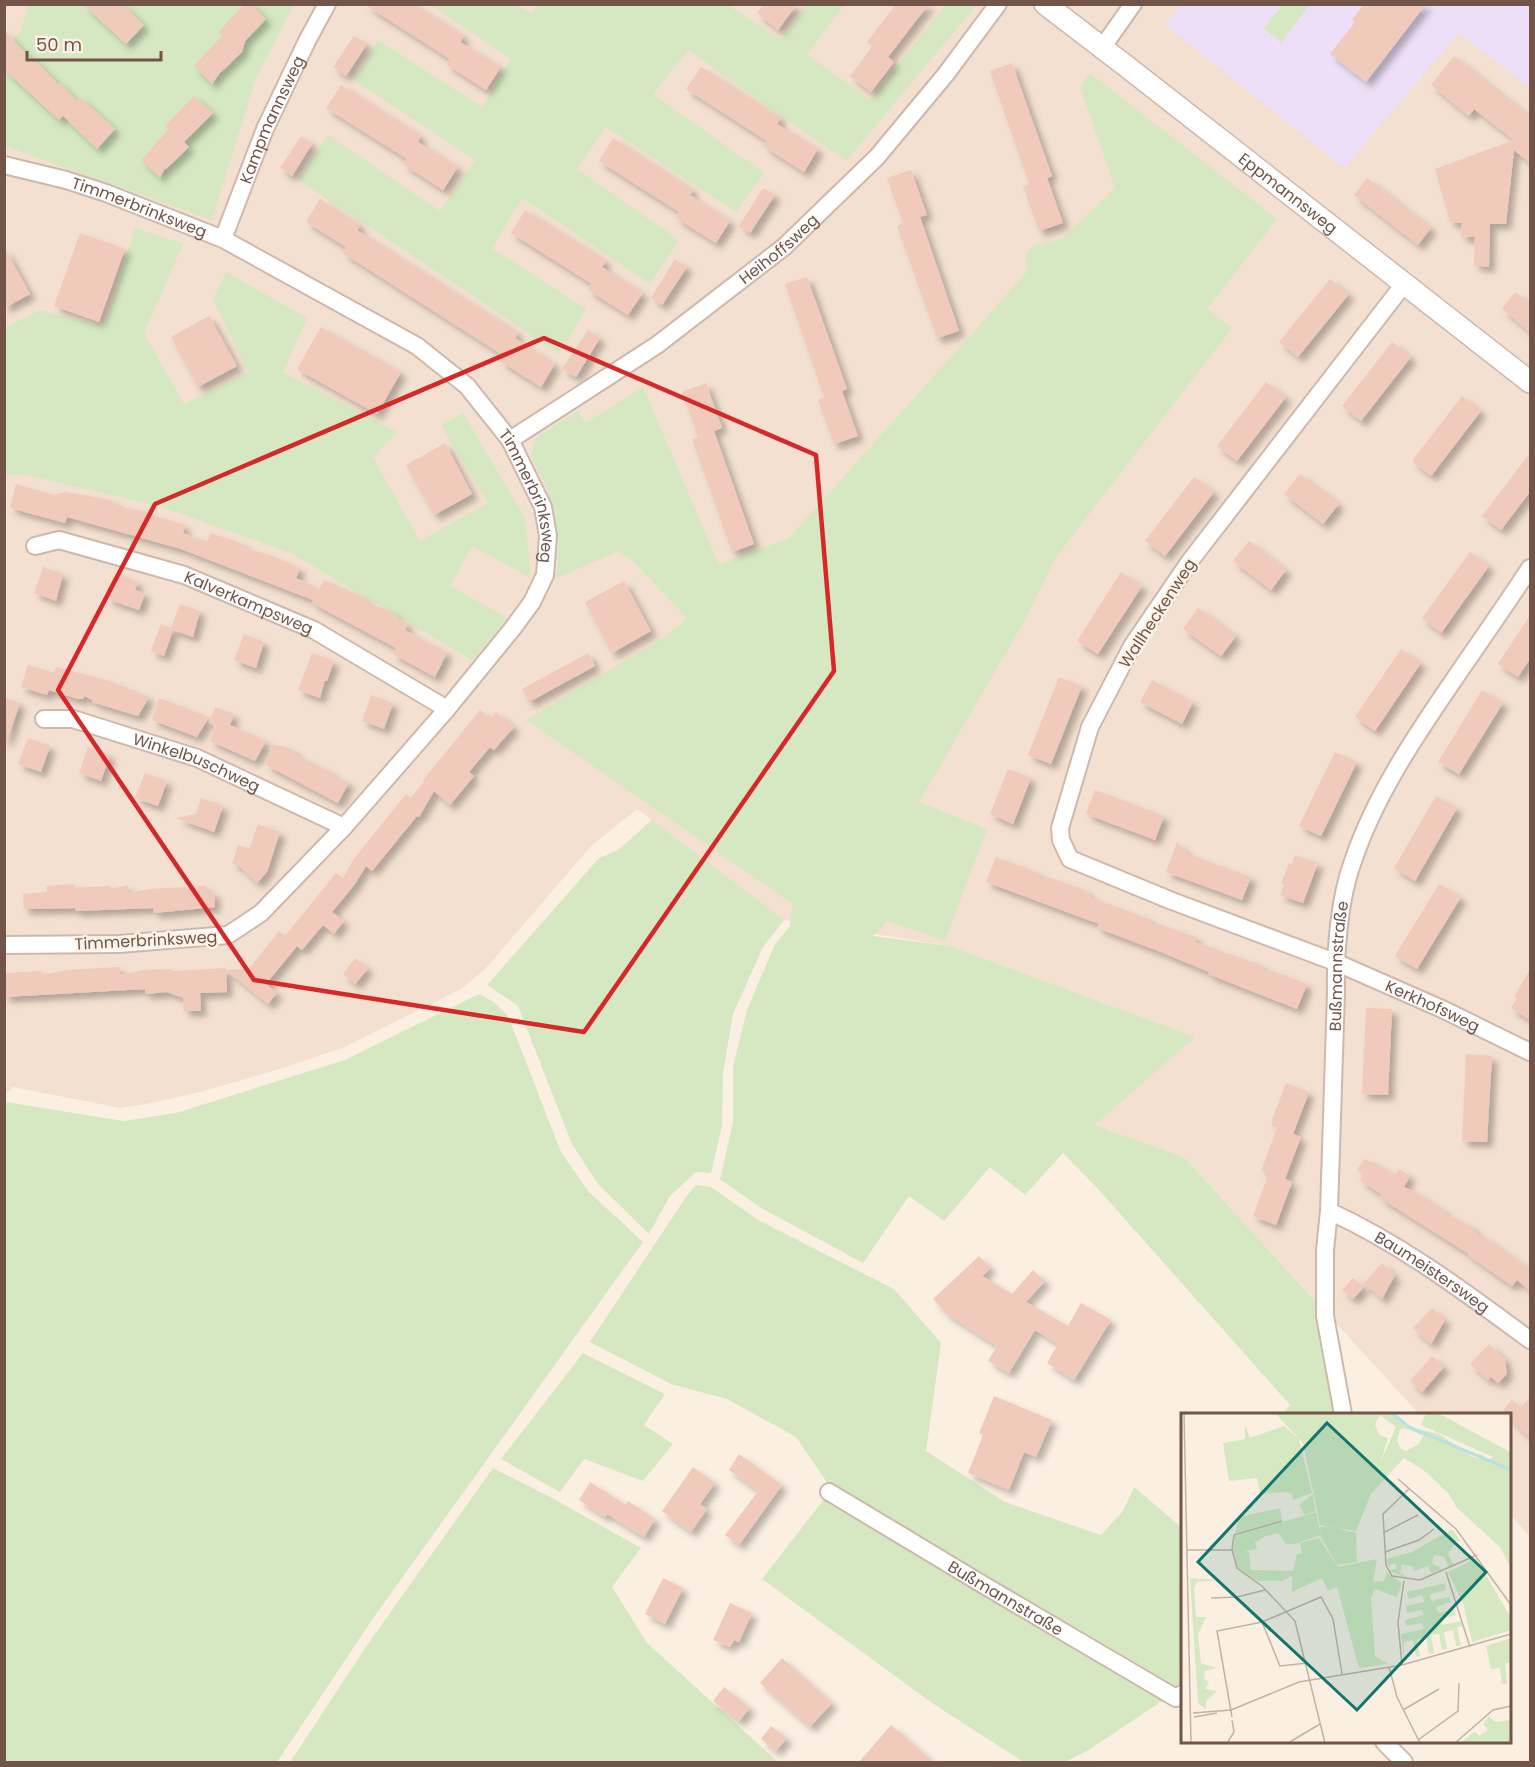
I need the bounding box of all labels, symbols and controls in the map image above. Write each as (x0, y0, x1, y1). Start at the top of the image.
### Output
scale bar (27, 24, 160, 62)
text: 50 m (36, 32, 82, 57)
street label: Kampmannsweg (234, 52, 310, 187)
street label: Eppmannsweg (1234, 147, 1342, 239)
street label: Timmerbrinksweg (69, 172, 210, 244)
street label: Heihoffsweg (734, 209, 824, 290)
street label: Timmerbrinksweg (493, 424, 560, 564)
street label: Wallheckenweg (1113, 554, 1201, 673)
street label: Kalverkampsweg (181, 565, 317, 640)
street label: Winkelbuschweg (130, 728, 264, 798)
street label: Bußmannstraße (1324, 899, 1354, 1032)
street label: Timmerbrinksweg (74, 925, 218, 956)
street label: Kerkhofsweg (1382, 975, 1484, 1038)
street label: Baumeistersweg (1370, 1226, 1494, 1319)
inset map (1181, 1413, 1511, 1743)
street label: Bußmannstraße (943, 1555, 1068, 1641)

